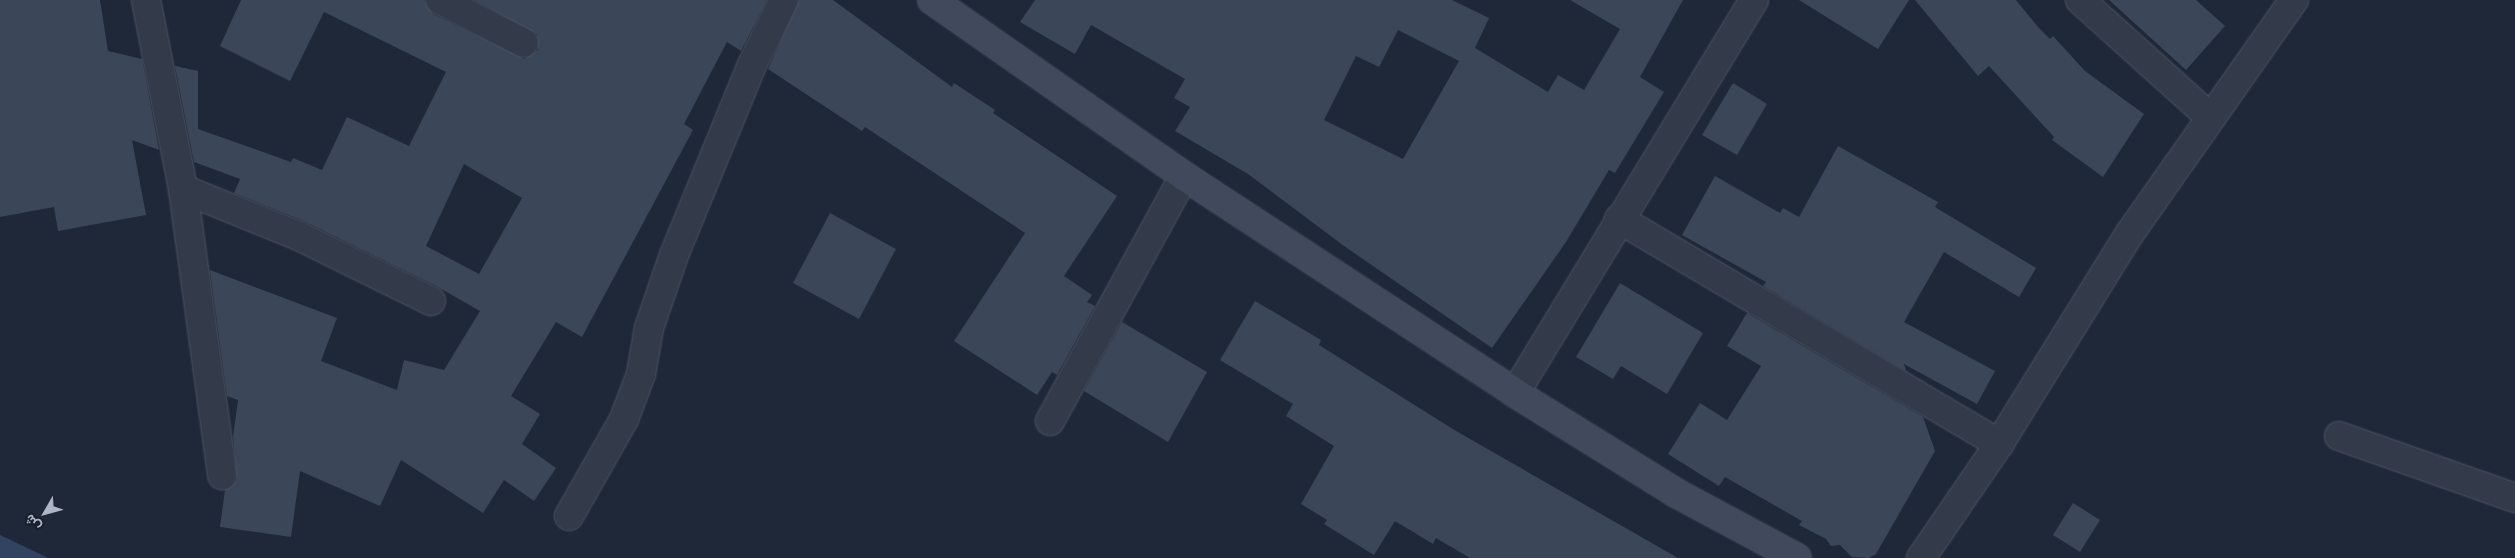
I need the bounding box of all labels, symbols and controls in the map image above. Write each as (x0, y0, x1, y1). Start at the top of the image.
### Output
north arrow (20, 488, 70, 538)
text: ش (21, 511, 45, 534)

